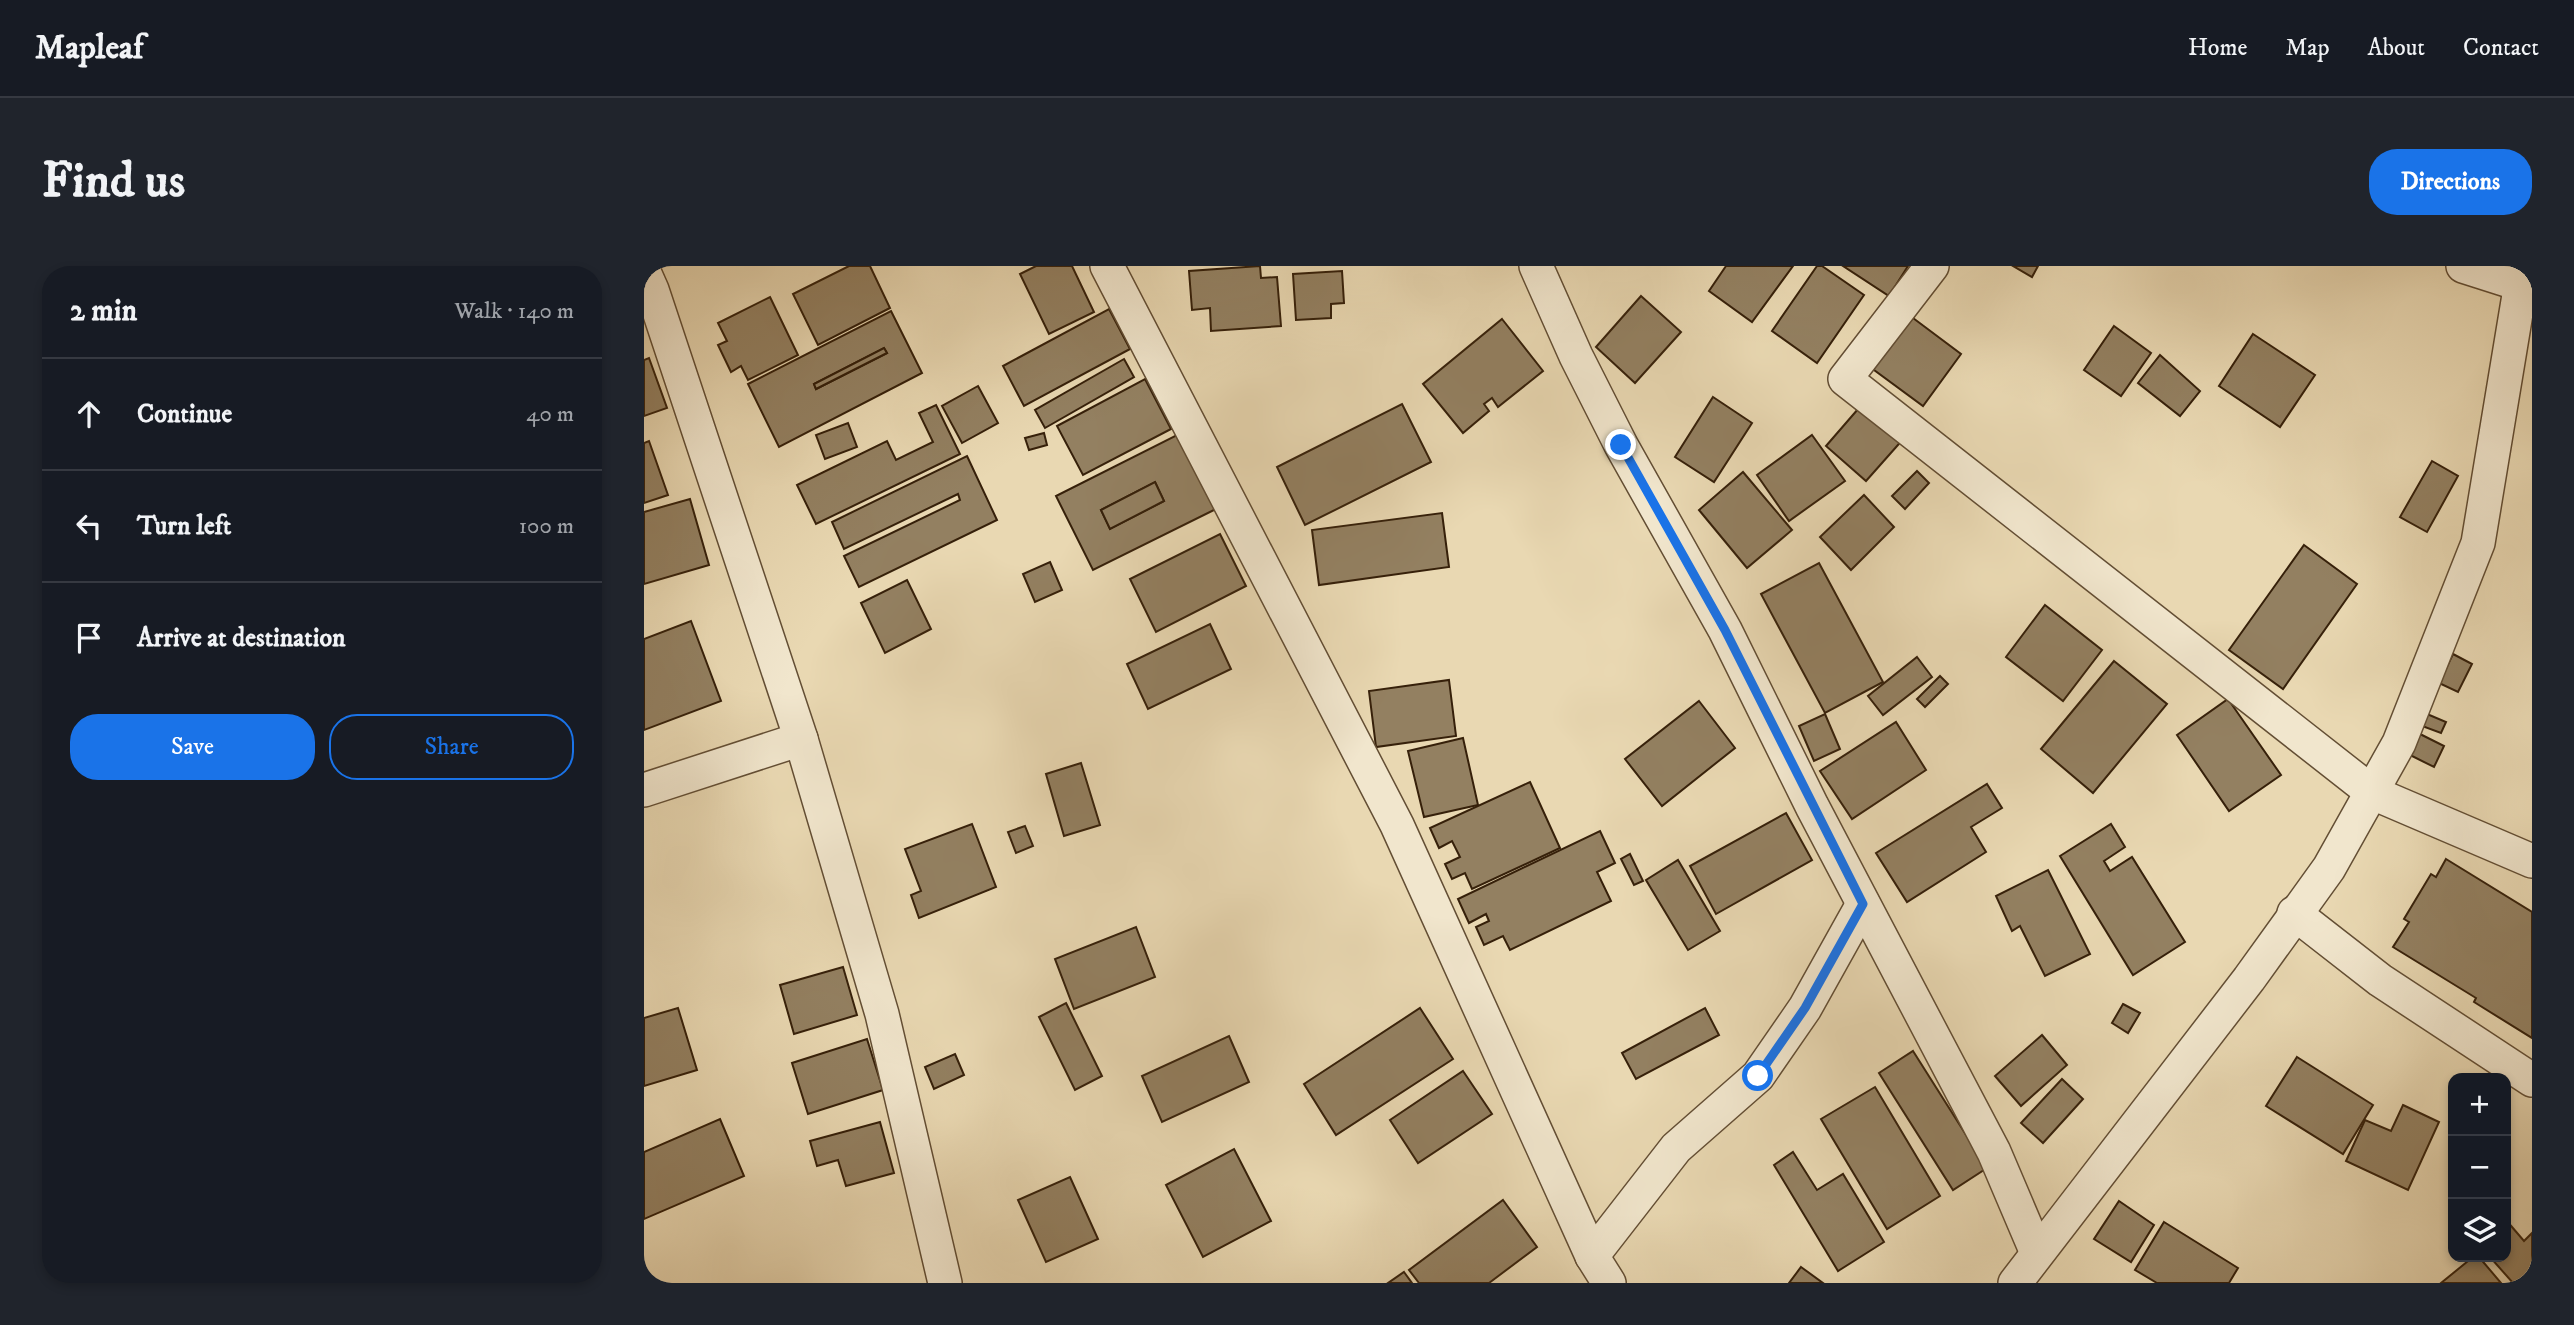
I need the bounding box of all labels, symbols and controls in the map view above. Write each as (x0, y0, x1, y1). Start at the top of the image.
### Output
text: Mapleaf (35, 28, 144, 69)
text: Home (2188, 33, 2247, 63)
text: Map (2285, 33, 2330, 63)
text: About (2368, 33, 2425, 63)
text: Contact (2463, 33, 2539, 63)
button: Directions (2369, 149, 2532, 215)
text: Find us (42, 151, 185, 213)
text: 2 min (70, 293, 137, 330)
text: Walk · 140 m (455, 297, 574, 326)
icon: ahead (70, 395, 108, 433)
text: Continue (137, 398, 232, 431)
text: 40 m (526, 400, 574, 429)
route end (1605, 429, 1636, 460)
icon: left (70, 507, 108, 545)
text: Turn left (137, 510, 231, 543)
text: 100 m (519, 512, 574, 541)
icon: arrive (70, 619, 108, 657)
text: Arrive at destination (137, 622, 346, 655)
button: Save (70, 714, 315, 780)
button: Share (329, 714, 574, 780)
route start (1742, 1060, 1773, 1091)
map controls (2448, 1073, 2511, 1262)
button: + (2448, 1073, 2511, 1136)
button: − (2448, 1136, 2511, 1199)
button: layers (2448, 1199, 2511, 1262)

